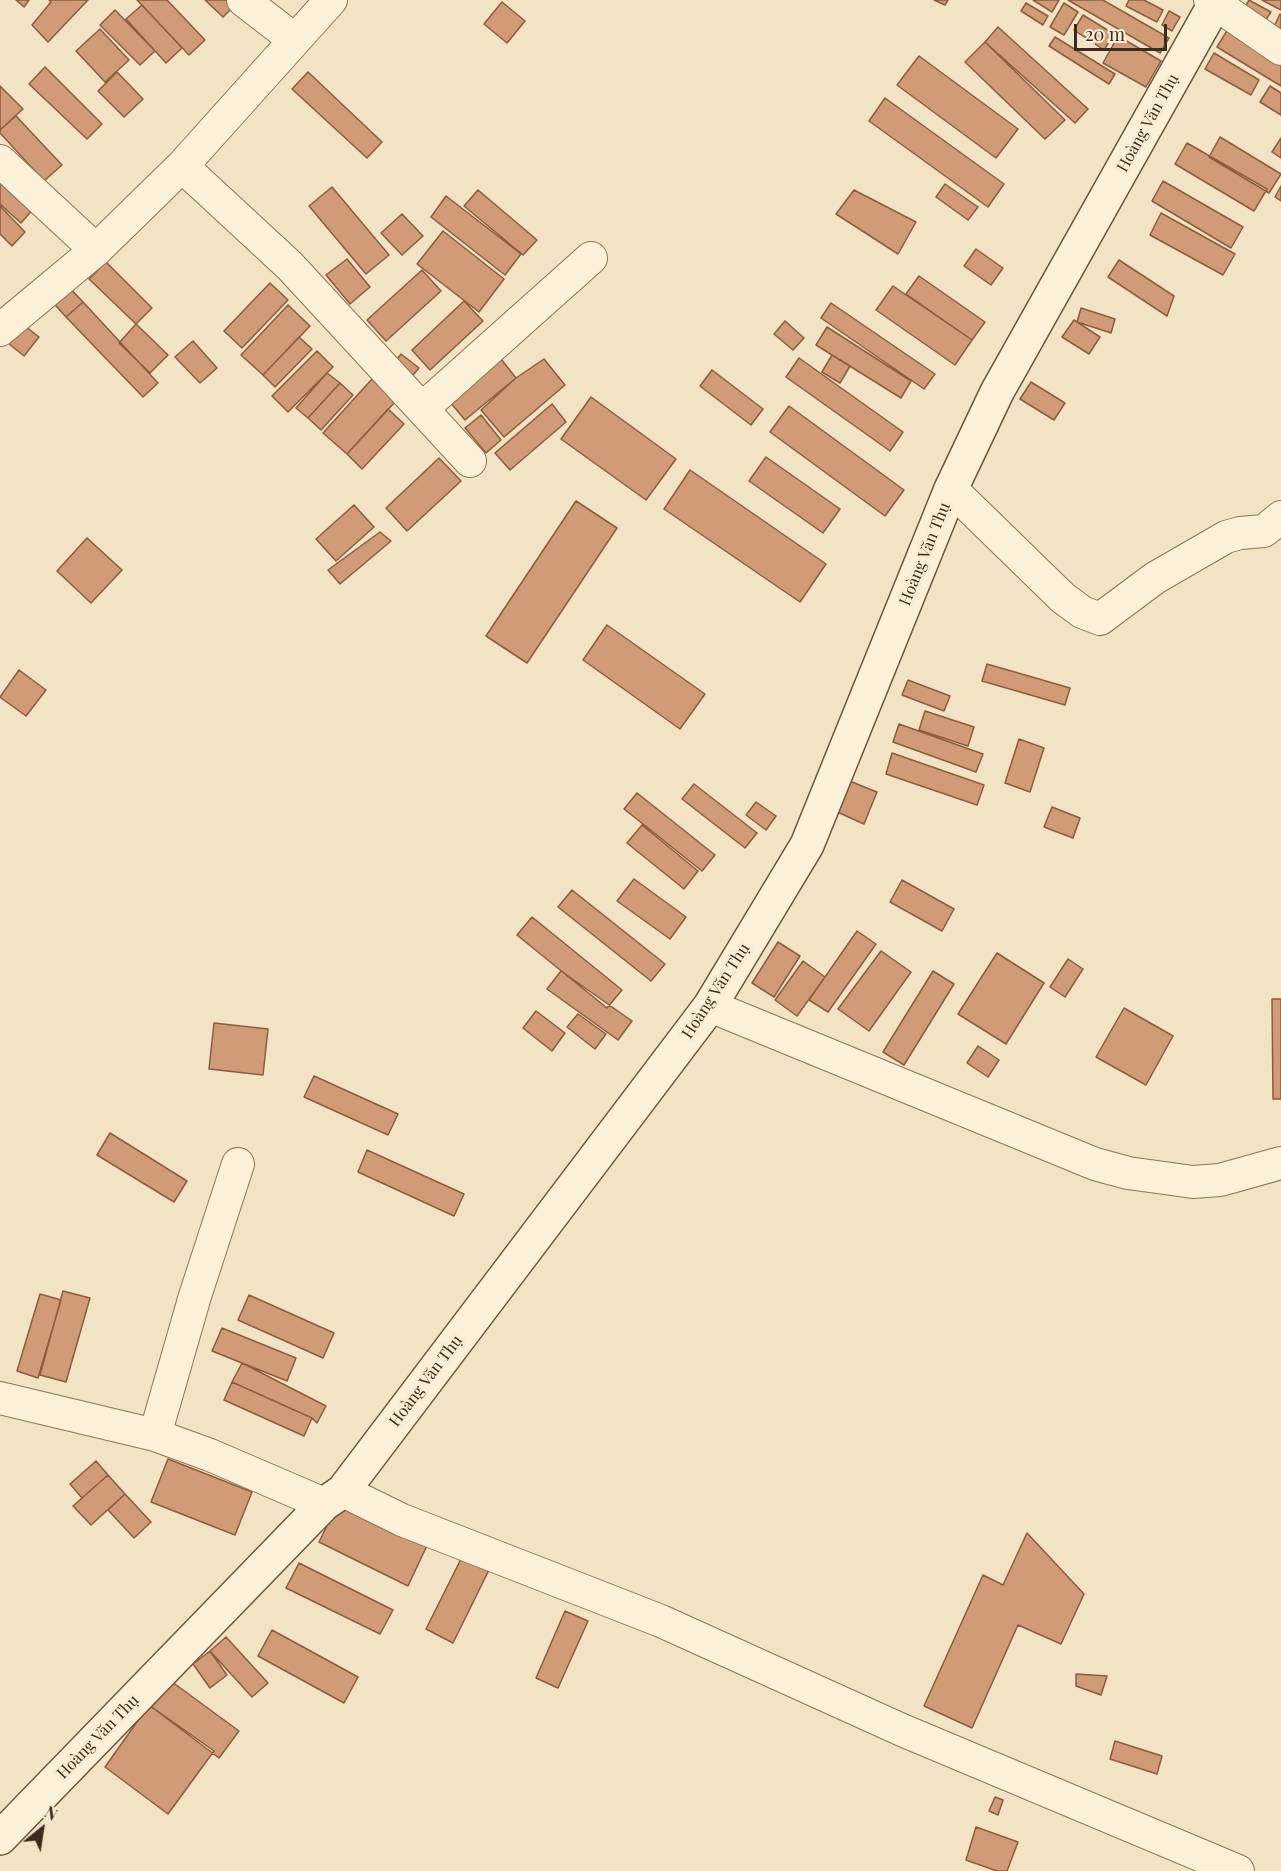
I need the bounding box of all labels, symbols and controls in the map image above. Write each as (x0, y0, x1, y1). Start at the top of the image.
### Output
scale bar (1077, 12, 1170, 50)
text: 20 m (1085, 22, 1125, 46)
street label: Hoàng Văn Thụ (1113, 70, 1183, 176)
street label: Hoàng Văn Thụ (896, 500, 954, 608)
street label: Hoàng Văn Thụ (678, 940, 754, 1042)
street label: Hoàng Văn Thụ (385, 1331, 467, 1431)
street label: Hoàng Văn Thụ (53, 1691, 143, 1783)
north arrow (12, 1799, 72, 1859)
text: N (41, 1801, 62, 1825)

